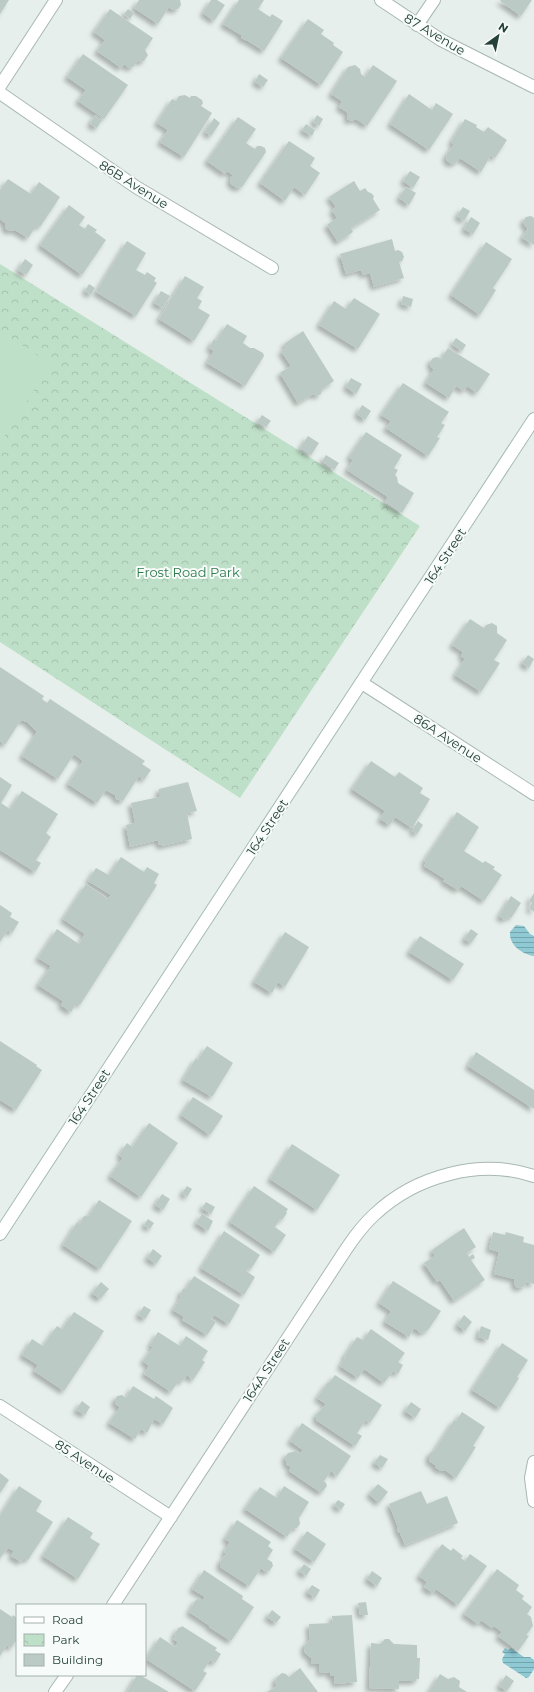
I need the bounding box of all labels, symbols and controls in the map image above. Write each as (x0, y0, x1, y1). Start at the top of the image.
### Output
street label: 87 Avenue (402, 10, 469, 59)
north arrow (478, 16, 518, 56)
text: N (496, 19, 511, 36)
street label: 86B Avenue (96, 156, 172, 212)
street label: 164 Street (421, 525, 469, 587)
park label: Frost Road Park (136, 564, 240, 580)
street label: 86A Avenue (411, 710, 485, 766)
street label: 164 Street (243, 796, 291, 858)
street label: 164 Street (65, 1066, 113, 1128)
street label: 164A Street (239, 1335, 293, 1405)
street label: 85 Avenue (52, 1436, 118, 1486)
legend (16, 1604, 146, 1676)
text: Road (52, 1612, 83, 1627)
text: Park (52, 1632, 80, 1647)
text: Building (52, 1652, 103, 1667)

